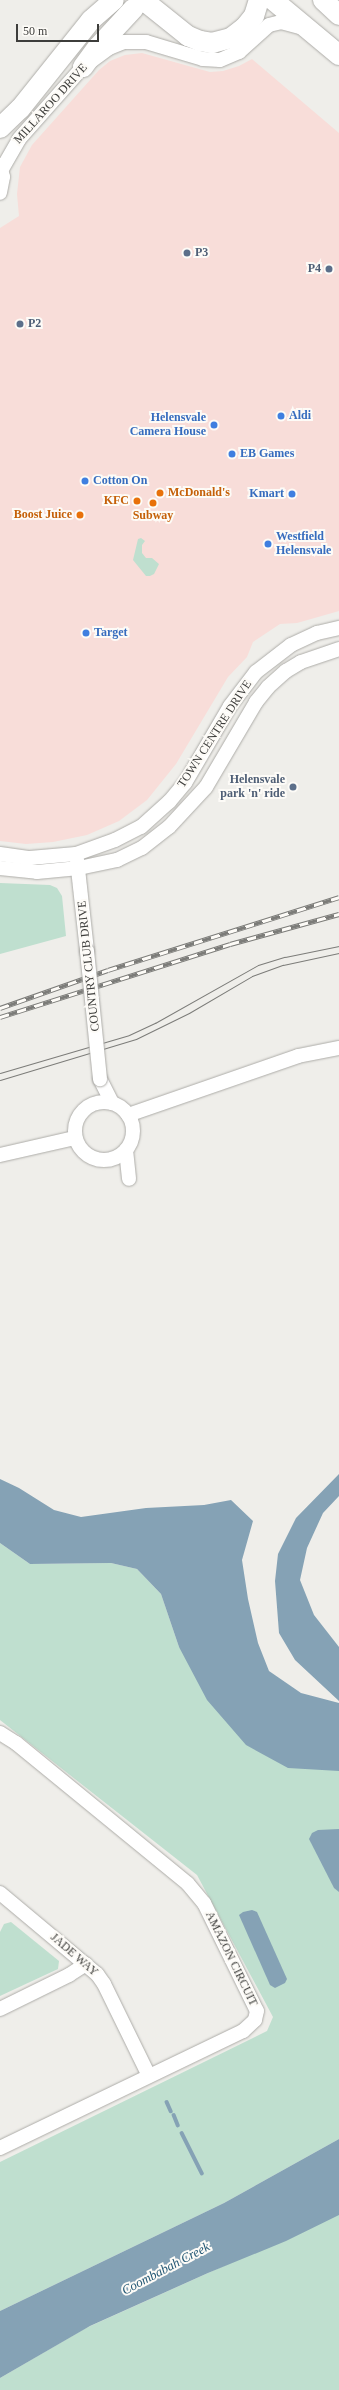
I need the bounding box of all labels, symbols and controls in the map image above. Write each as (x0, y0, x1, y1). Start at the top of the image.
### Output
scale bar (18, 16, 101, 42)
text: 50 m (23, 24, 47, 38)
street label: MILLAROO DRIVE (11, 61, 91, 147)
place label: P3 (195, 246, 208, 260)
marker: P3 (182, 248, 192, 258)
place label: P4 (308, 262, 321, 276)
marker: P4 (324, 264, 334, 274)
place label: P2 (28, 317, 41, 331)
marker: P2 (15, 319, 25, 329)
place label: Aldi (289, 409, 311, 423)
place label: Helensvale Camera House (130, 411, 206, 439)
marker: Aldi (276, 411, 286, 421)
marker: Helensvale Camera House (209, 420, 219, 430)
place label: EB Games (240, 447, 294, 461)
marker: EB Games (227, 449, 237, 459)
place label: Cotton On (93, 474, 147, 488)
marker: Cotton On (80, 476, 90, 486)
place label: McDonald's (168, 486, 230, 500)
place label: Kmart (249, 487, 284, 501)
marker: McDonald's (155, 488, 165, 498)
marker: Kmart (287, 489, 297, 499)
place label: KFC (104, 494, 129, 508)
marker: KFC (132, 496, 142, 506)
marker: Subway (148, 498, 158, 508)
place label: Boost Juice (14, 508, 72, 522)
place label: Subway (133, 509, 173, 523)
marker: Boost Juice (75, 510, 85, 520)
place label: Westfield Helensvale (276, 530, 331, 558)
marker: Westfield Helensvale (263, 539, 273, 549)
place label: Target (94, 626, 128, 640)
marker: Target (81, 628, 91, 638)
street label: TOWN CENTRE DRIVE (175, 678, 255, 790)
place label: Helensvale park 'n' ride (220, 773, 285, 801)
marker: Helensvale park 'n' ride (288, 782, 298, 792)
street label: COUNTRY CLUB DRIVE (75, 900, 103, 1032)
street label: AMAZON CIRCUIT (202, 1909, 260, 2009)
street label: JADE WAY (47, 1930, 101, 1980)
water label: Coombabah Creek (119, 2239, 213, 2299)

